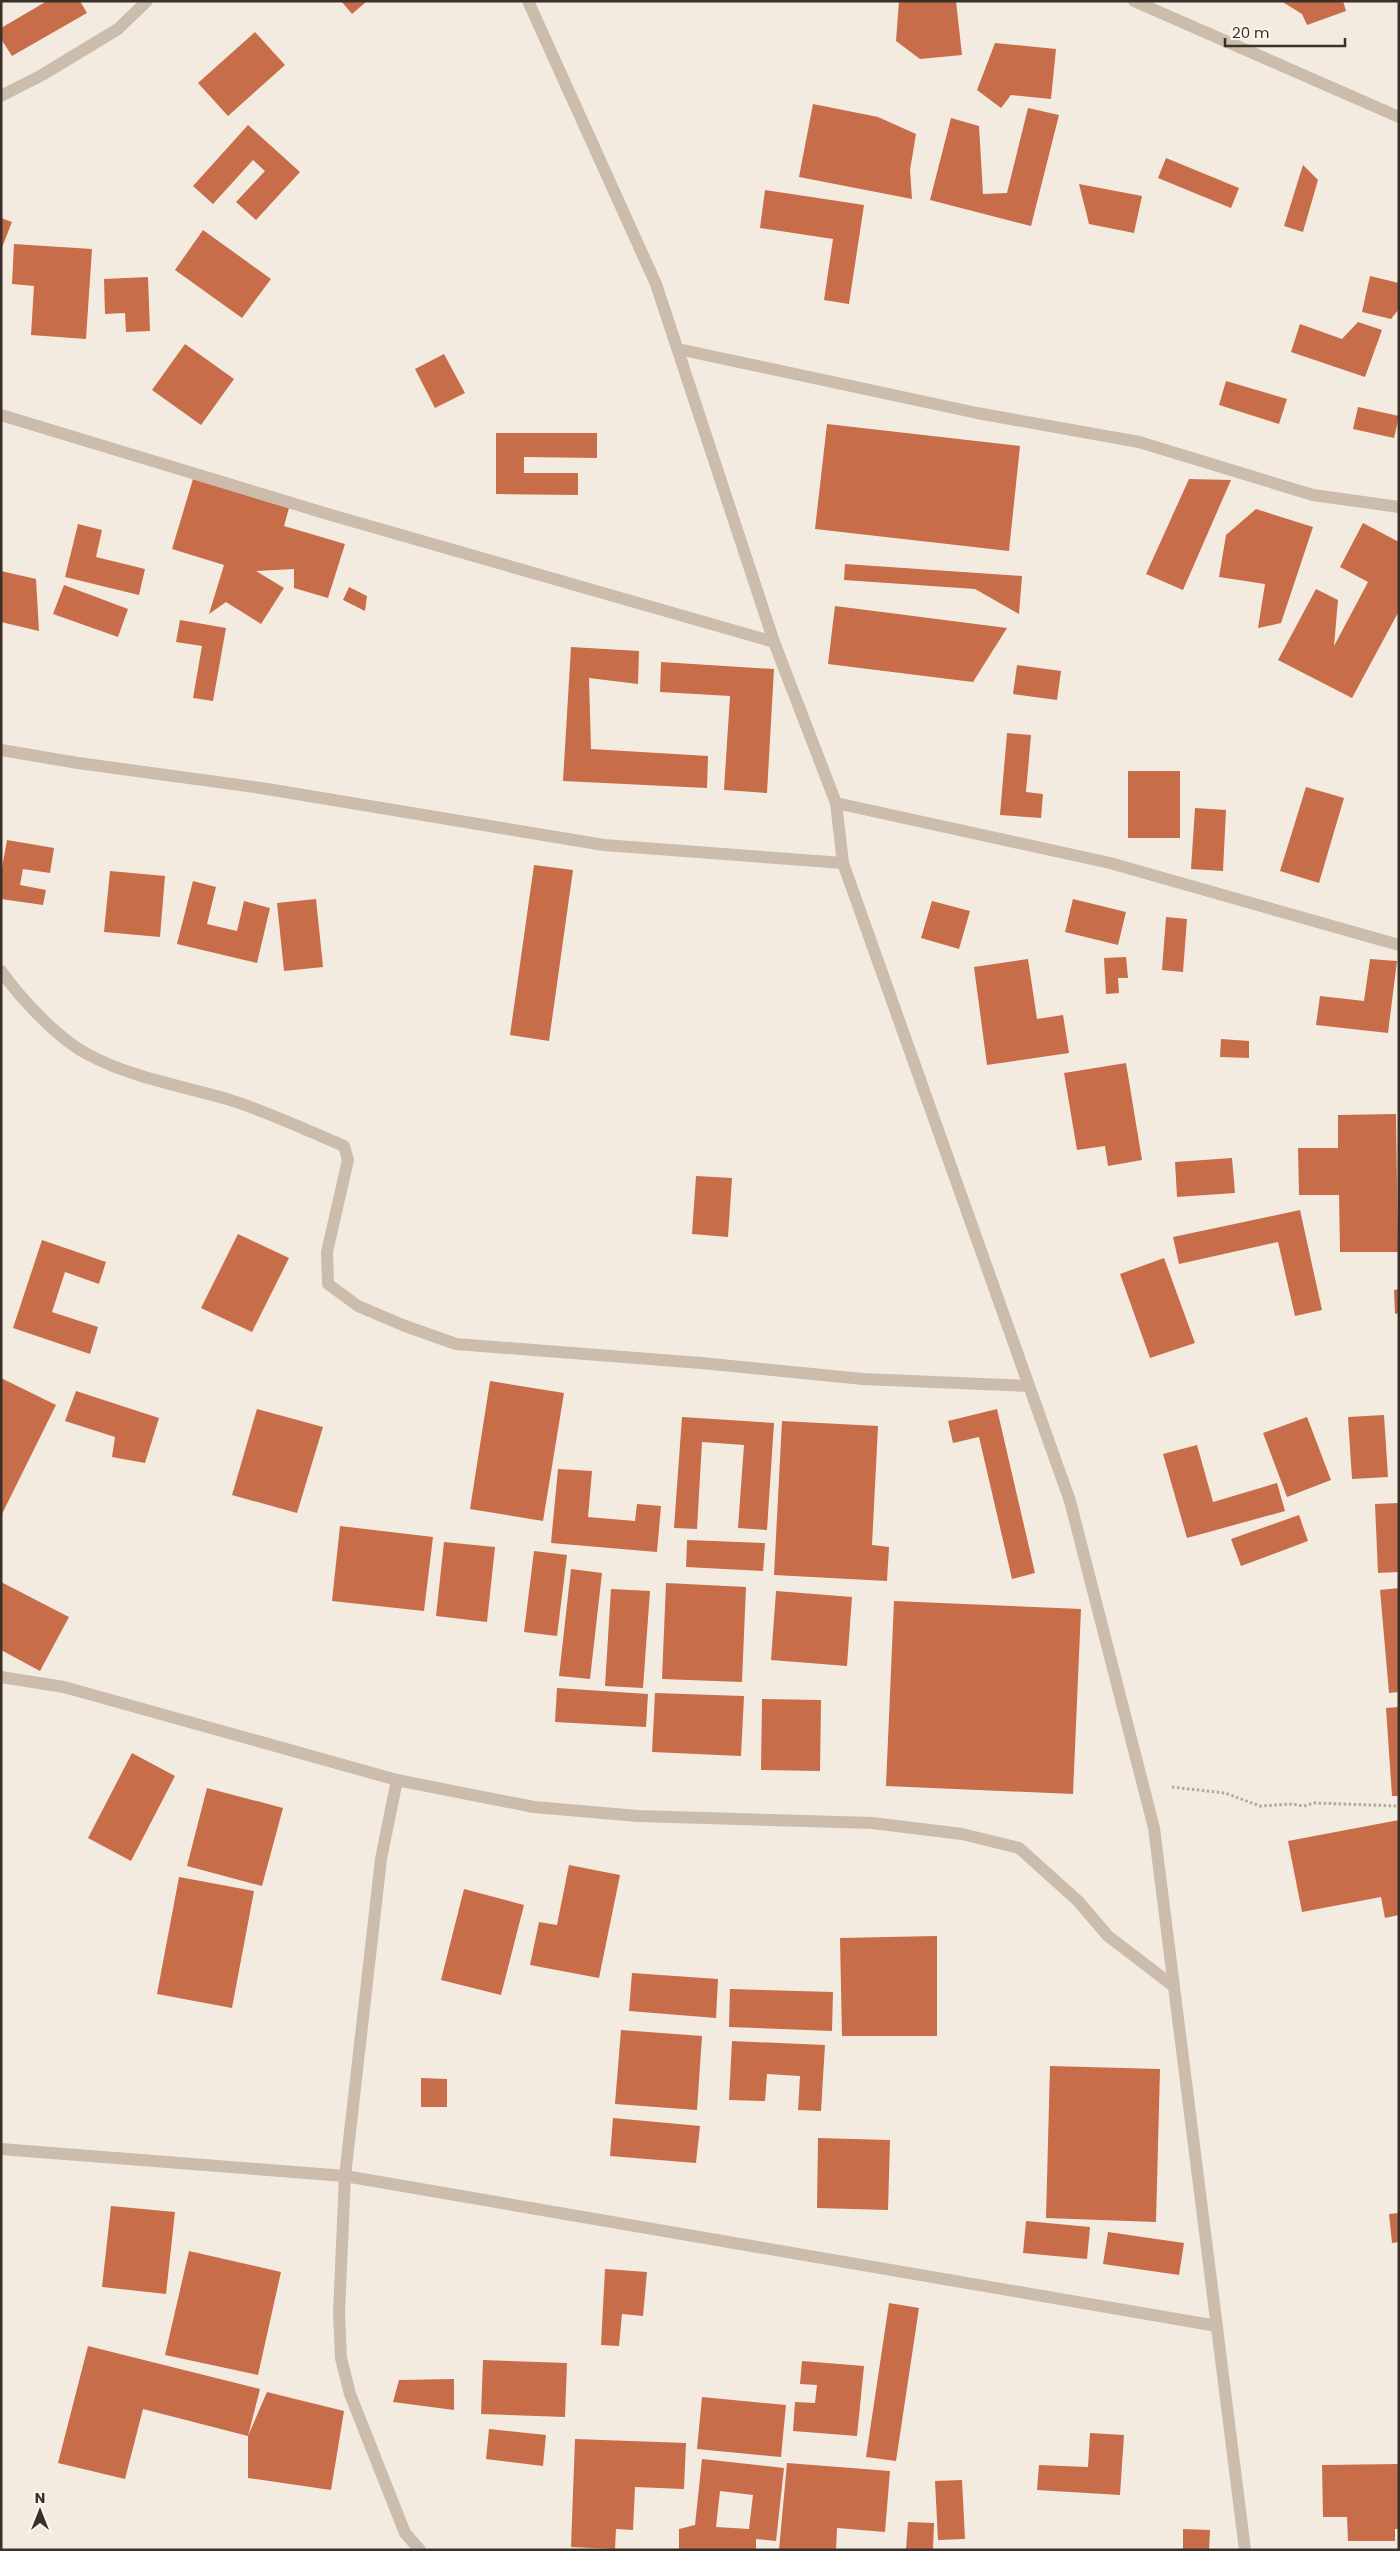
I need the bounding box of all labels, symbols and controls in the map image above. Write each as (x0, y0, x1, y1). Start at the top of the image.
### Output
scale bar (1225, 15, 1345, 47)
text: 20 m (1232, 22, 1270, 43)
north arrow (15, 2486, 65, 2536)
text: N (35, 2488, 45, 2508)

